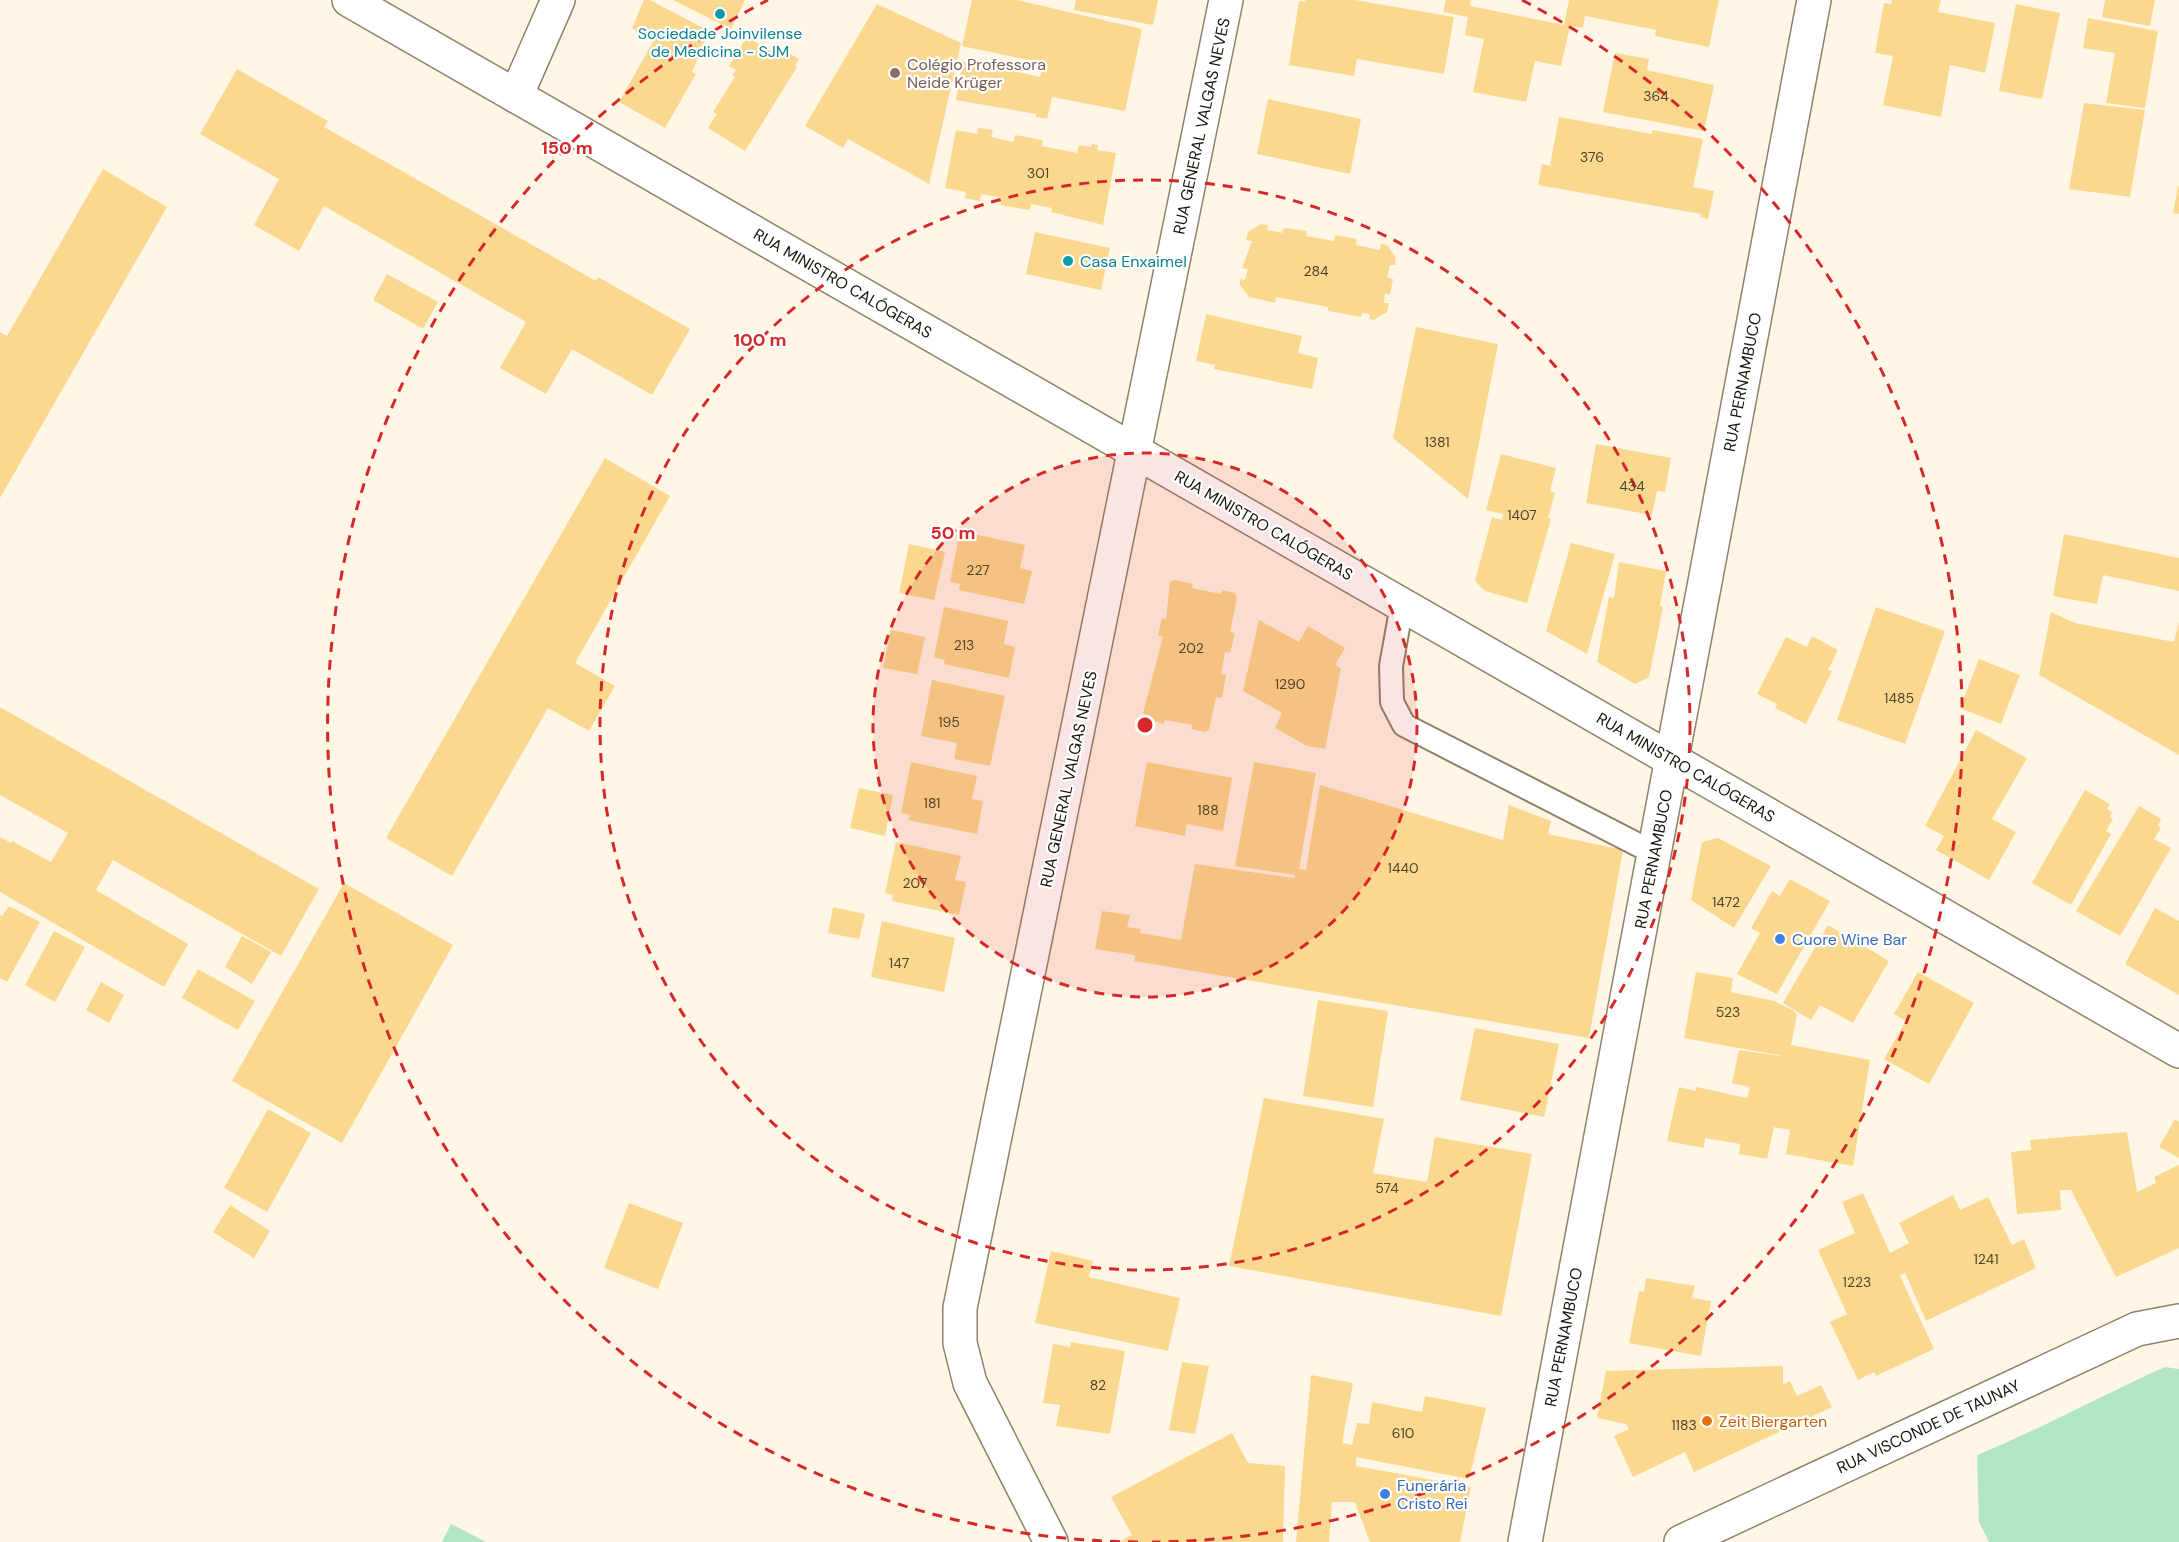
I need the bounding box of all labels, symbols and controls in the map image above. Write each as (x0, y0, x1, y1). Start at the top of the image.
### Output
marker: Sociedade Joinvilense de Medicina - SJM (713, 7, 727, 21)
street label: RUA GENERAL VALGAS NEVES (1168, 16, 1235, 236)
place label: Sociedade Joinvilense de Medicina - SJM (638, 23, 802, 62)
place label: Colégio Professora Neide Krüger (907, 54, 1046, 93)
marker: Colégio Professora Neide Krüger (888, 66, 902, 80)
house number: 364 (1643, 87, 1669, 105)
text: 150 m (541, 136, 593, 160)
house number: 376 (1580, 148, 1604, 166)
house number: 301 (1027, 164, 1049, 182)
street label: RUA MINISTRO CALÓGERAS (750, 224, 936, 343)
place label: Casa Enxaimel (1080, 251, 1187, 272)
marker: Casa Enxaimel (1061, 254, 1075, 268)
house number: 284 (1304, 262, 1329, 280)
street label: RUA PERNAMBUCO (1719, 311, 1766, 453)
text: 100 m (733, 328, 787, 352)
house number: 1381 (1424, 433, 1450, 451)
street label: RUA MINISTRO CALÓGERAS (1171, 466, 1357, 585)
house number: 434 (1619, 477, 1645, 495)
house number: 1407 (1507, 506, 1537, 524)
text: 50 m (930, 521, 976, 545)
house number: 227 (966, 561, 990, 579)
house number: 213 (954, 636, 974, 654)
house number: 202 (1178, 639, 1204, 657)
street label: RUA GENERAL VALGAS NEVES (1035, 669, 1102, 889)
house number: 1290 (1275, 675, 1305, 693)
house number: 1485 (1884, 689, 1914, 707)
street label: RUA MINISTRO CALÓGERAS (1593, 708, 1779, 827)
house number: 195 (938, 713, 960, 731)
centre of rings (1135, 715, 1155, 735)
street label: RUA PERNAMBUCO (1630, 788, 1677, 930)
house number: 181 (924, 794, 940, 812)
house number: 188 (1197, 801, 1219, 819)
house number: 1440 (1388, 859, 1418, 877)
house number: 207 (903, 874, 927, 892)
house number: 1472 (1712, 893, 1740, 911)
place label: Cuore Wine Bar (1792, 929, 1907, 950)
marker: Cuore Wine Bar (1773, 932, 1787, 946)
house number: 147 (889, 954, 909, 972)
house number: 523 (1716, 1003, 1740, 1021)
house number: 574 (1375, 1179, 1399, 1197)
house number: 1241 (1973, 1250, 1999, 1268)
street label: RUA PERNAMBUCO (1540, 1266, 1587, 1408)
house number: 1223 (1843, 1273, 1871, 1291)
street label: RUA VISCONDE DE TAUNAY (1833, 1375, 2023, 1478)
house number: 82 (1090, 1376, 1106, 1394)
place label: Zeit Biergarten (1719, 1411, 1827, 1432)
marker: Zeit Biergarten (1700, 1414, 1714, 1428)
house number: 1183 (1671, 1416, 1697, 1434)
house number: 610 (1392, 1424, 1414, 1442)
place label: Funerária Cristo Rei (1397, 1475, 1468, 1514)
marker: Funerária Cristo Rei (1378, 1487, 1392, 1501)

